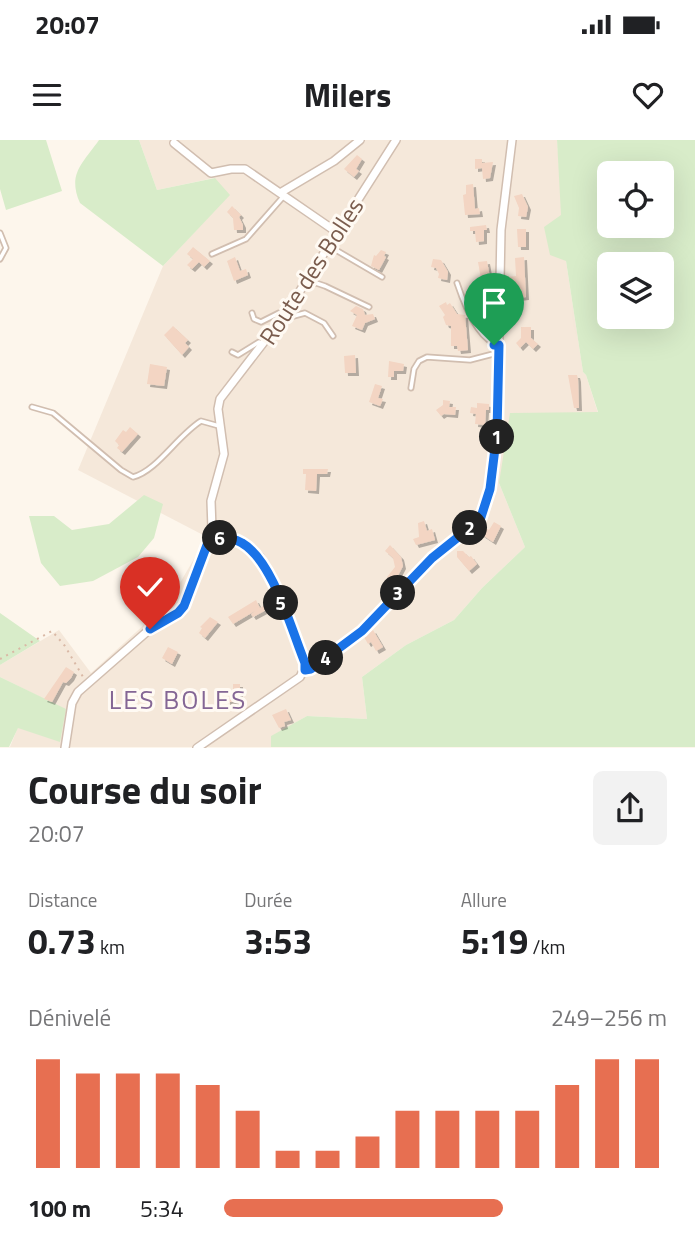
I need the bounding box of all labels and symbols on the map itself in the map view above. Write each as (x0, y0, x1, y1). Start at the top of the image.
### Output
street label: Route des Bolles (250, 190, 372, 352)
pin (464, 273, 524, 345)
pin: 1 (480, 420, 514, 454)
pin: 2 (452, 510, 488, 546)
pin: 6 (202, 520, 238, 556)
pin (120, 557, 180, 629)
pin: 3 (380, 575, 416, 610)
pin: 5 (264, 586, 298, 620)
pin: 4 (308, 640, 344, 676)
district label: LES BOLES (109, 680, 247, 719)

